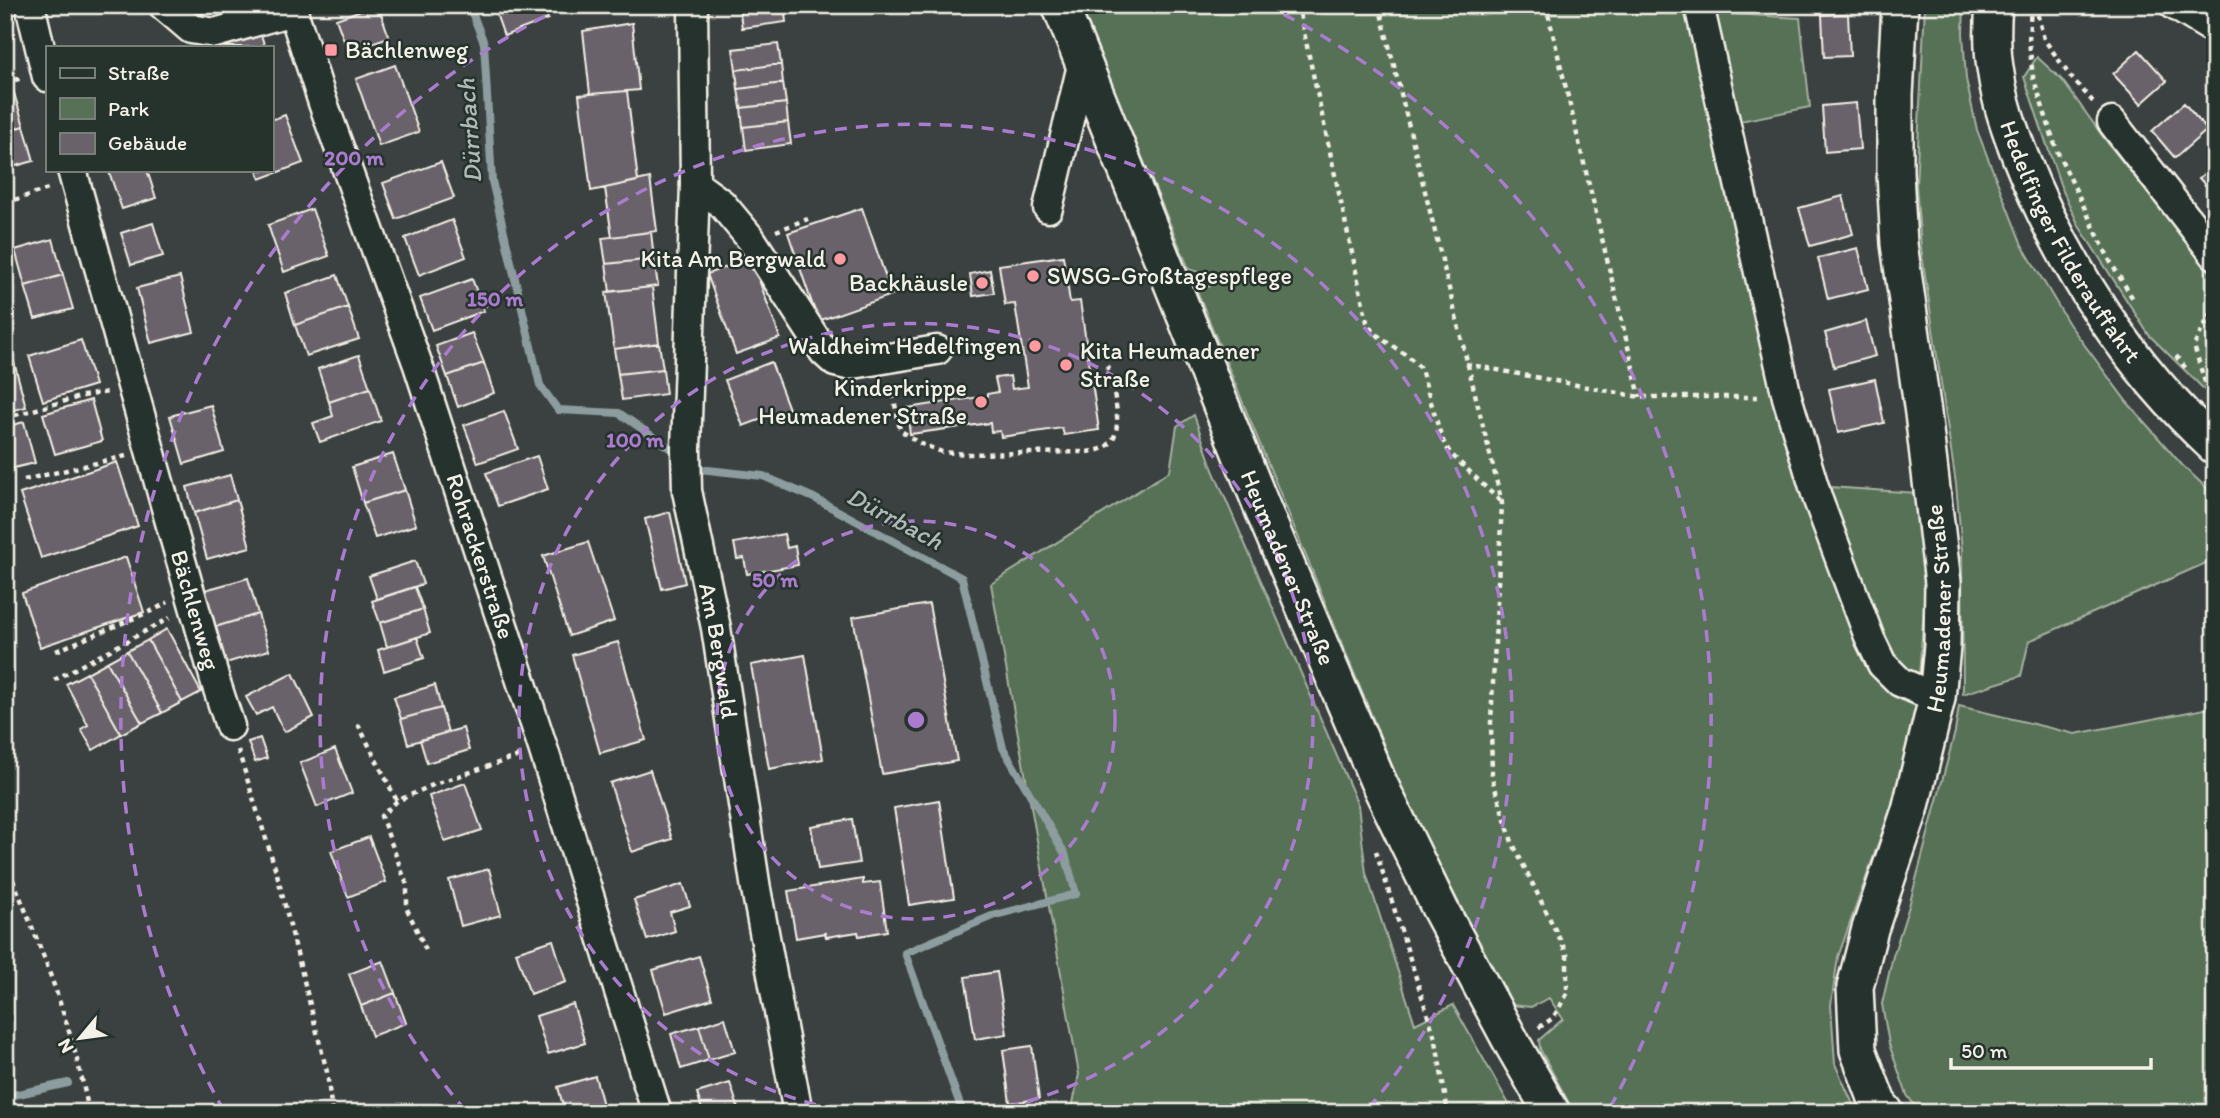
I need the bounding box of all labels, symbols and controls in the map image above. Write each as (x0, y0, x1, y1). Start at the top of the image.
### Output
place label: Bächlenweg (345, 35, 469, 64)
marker: Bächlenweg (323, 42, 339, 58)
legend (46, 46, 273, 172)
text: Straße (108, 60, 169, 85)
water label: Dürrbach (449, 77, 489, 184)
text: Park (108, 96, 150, 121)
street label: Hedelfinger Filderauffahrt (1994, 117, 2148, 368)
text: Gebäude (108, 130, 187, 155)
text: 200 m (324, 145, 384, 170)
place label: Kita Am Bergwald (640, 244, 826, 273)
marker: Kita Am Bergwald (832, 251, 848, 267)
place label: SWSG-Großtagespflege (1047, 261, 1292, 290)
place label: Backhäusle (849, 268, 968, 297)
marker: SWSG-Großtagespflege (1025, 268, 1041, 284)
marker: Backhäusle (974, 275, 990, 291)
text: 150 m (467, 286, 523, 311)
place label: Waldheim Hedelfingen (788, 331, 1021, 360)
place label: Kita Heumadener Straße (1080, 336, 1259, 393)
marker: Waldheim Hedelfingen (1027, 338, 1043, 354)
marker: Kita Heumadener Straße (1058, 357, 1074, 373)
place label: Kinderkrippe Heumadener Straße (758, 373, 967, 430)
marker: Kinderkrippe Heumadener Straße (973, 394, 989, 410)
text: 100 m (606, 427, 664, 452)
street label: Heumadener Straße (1235, 466, 1342, 669)
street label: Rohrackerstraße (440, 470, 521, 643)
water label: Dürrbach (841, 479, 949, 557)
street label: Heumadener Straße (1919, 503, 1957, 715)
street label: Bächlenweg (165, 547, 227, 674)
text: 50 m (752, 567, 799, 592)
street label: Am Bergwald (693, 580, 745, 721)
centre of rings (904, 708, 928, 732)
north arrow (46, 1002, 116, 1072)
scale bar (1951, 1027, 2150, 1071)
text: N (52, 1035, 79, 1057)
text: 50 m (1961, 1038, 2008, 1063)

